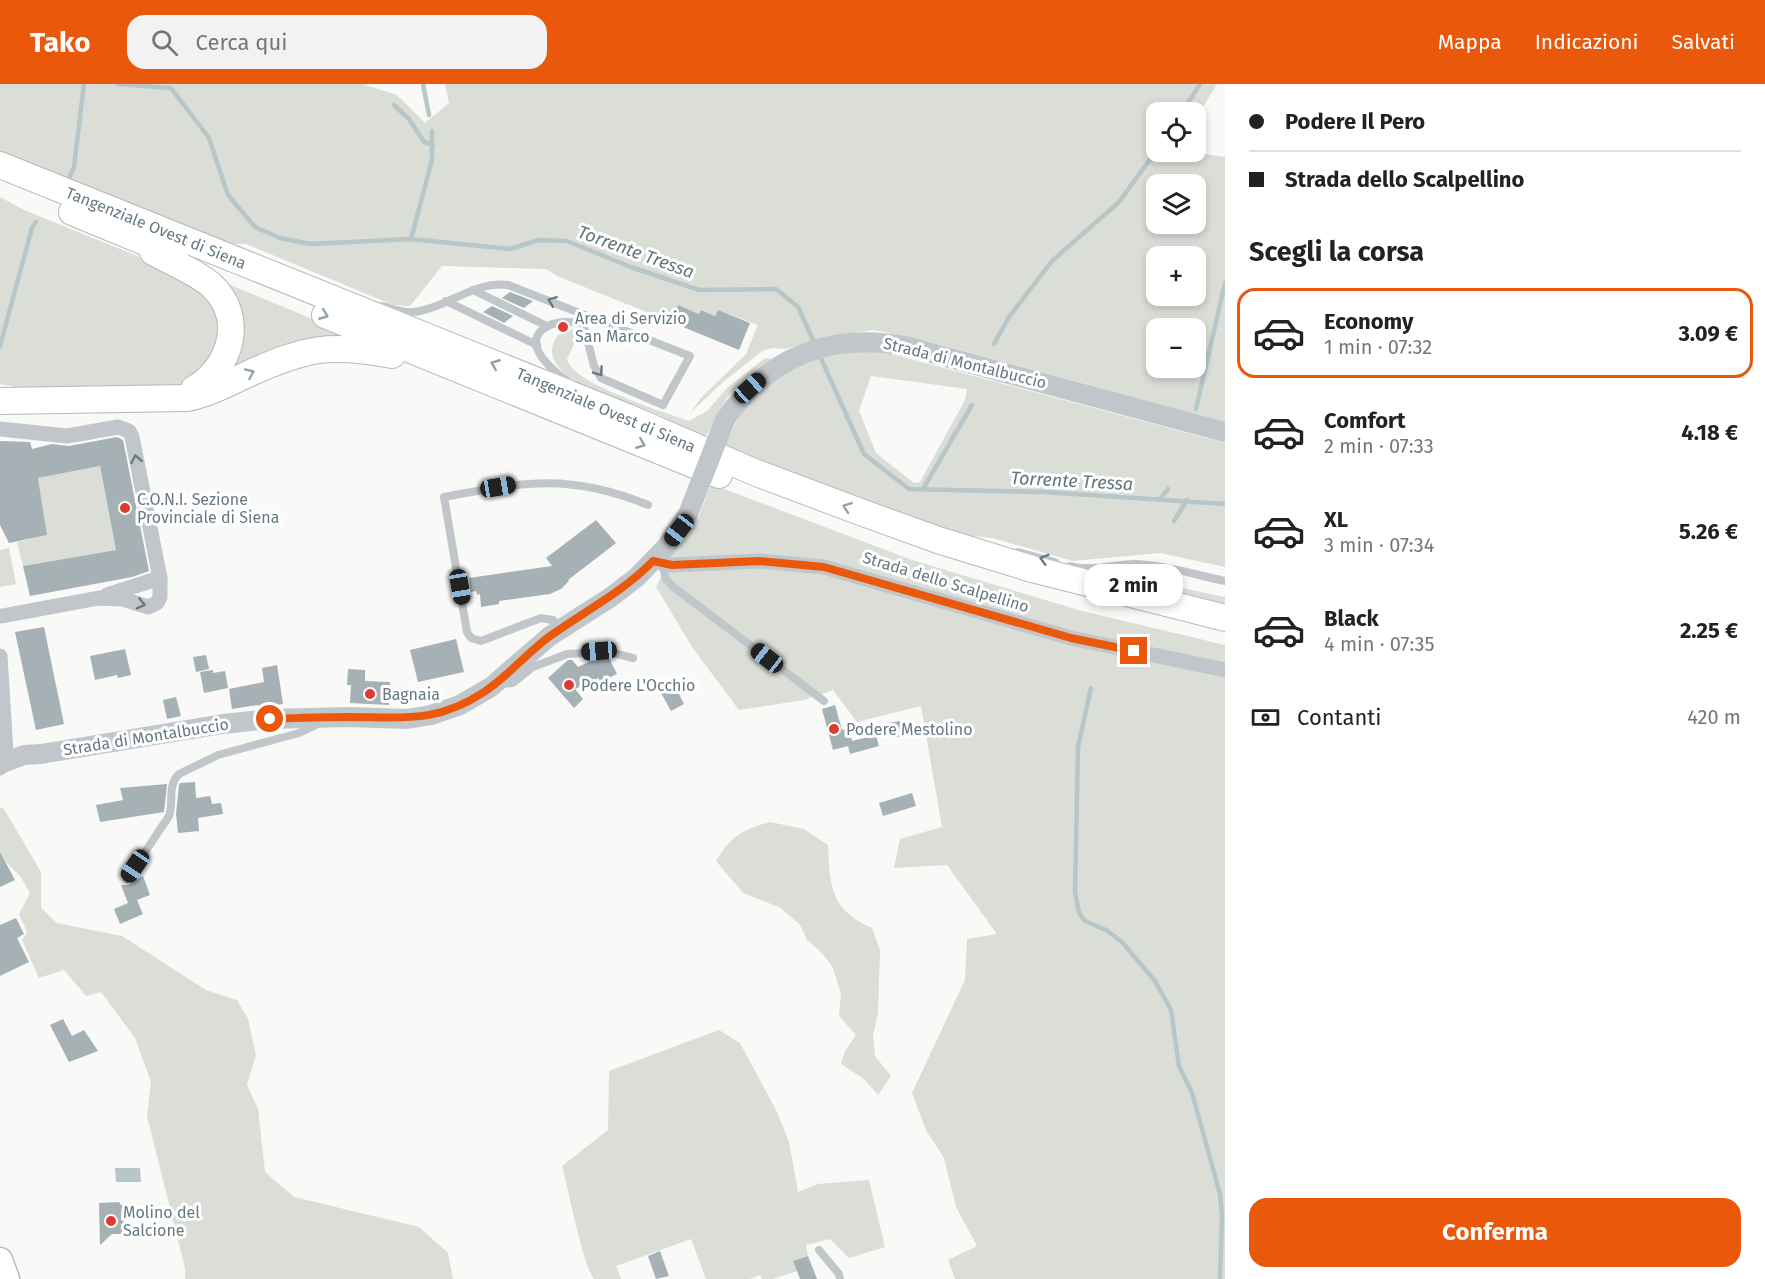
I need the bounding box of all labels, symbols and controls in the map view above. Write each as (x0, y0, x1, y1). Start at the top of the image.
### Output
search box (127, 15, 547, 69)
text: Tako (30, 26, 91, 59)
icon: search (148, 26, 181, 59)
text: Cerca qui (196, 29, 287, 56)
text: Mappa (1438, 29, 1502, 55)
text: Indicazioni (1535, 29, 1638, 55)
text: Salvati (1671, 29, 1735, 55)
map controls (1146, 102, 1206, 378)
button: locate (1146, 102, 1206, 162)
text: Podere Il Pero (1285, 108, 1425, 135)
text: Strada dello Scalpellino (1285, 166, 1524, 193)
button: layers (1146, 174, 1206, 234)
street label: Tangenziale Ovest di Siena (63, 183, 249, 273)
water label: Torrente Tressa (575, 221, 697, 283)
text: Scegli la corsa (1249, 236, 1424, 268)
button: + (1146, 246, 1206, 306)
one-way arrow (547, 295, 557, 308)
icon: car (1252, 306, 1306, 360)
one-way arrow (318, 308, 329, 320)
text: Economy (1324, 308, 1413, 335)
place label: Area di Servizio San Marco (575, 309, 687, 346)
button: − (1146, 318, 1206, 378)
marker: Area di Servizio San Marco (556, 320, 570, 334)
text: 3.09 € (1678, 320, 1738, 347)
street label: Strada di Montalbuccio (882, 334, 1048, 392)
text: 1 min · 07:32 (1324, 335, 1432, 359)
one-way arrow (490, 359, 501, 371)
street label: Tangenziale Ovest di Siena (514, 364, 698, 456)
one-way arrow (592, 365, 603, 376)
one-way arrow (244, 369, 255, 381)
car (731, 369, 769, 407)
icon: car (1252, 405, 1306, 459)
text: Comfort (1324, 407, 1405, 434)
text: 4.18 € (1681, 419, 1738, 446)
text: 2 min · 07:33 (1324, 434, 1434, 458)
one-way arrow (634, 437, 645, 449)
one-way arrow (130, 454, 143, 464)
water label: Torrente Tressa (1010, 467, 1134, 495)
car (479, 475, 517, 499)
place label: C.O.N.I. Sezione Provinciale di Siena (137, 490, 279, 527)
marker: C.O.N.I. Sezione Provinciale di Siena (118, 501, 132, 515)
one-way arrow (842, 502, 853, 514)
icon: car (1252, 504, 1306, 558)
text: XL (1324, 506, 1348, 533)
car (661, 510, 697, 550)
text: 5.26 € (1679, 518, 1738, 545)
text: 3 min · 07:34 (1324, 533, 1434, 557)
street label: Strada dello Scalpellino (861, 548, 1031, 616)
one-way arrow (1039, 554, 1050, 566)
callout: 2 min (1084, 564, 1184, 606)
car (448, 568, 472, 606)
text: 2 min (1109, 573, 1158, 597)
one-way arrow (136, 597, 146, 610)
icon: car (1252, 603, 1306, 657)
text: Black (1324, 605, 1379, 632)
text: 2.25 € (1680, 617, 1738, 644)
text: 4 min · 07:35 (1324, 632, 1434, 656)
route end (1120, 637, 1147, 664)
car (747, 640, 787, 676)
car (580, 641, 618, 661)
place label: Podere L'Occhio (581, 676, 695, 695)
marker: Podere L'Occhio (562, 678, 576, 692)
place label: Bagnaia (382, 685, 440, 704)
marker: Bagnaia (363, 687, 377, 701)
icon: cash (1249, 701, 1282, 734)
text: Contanti (1297, 704, 1381, 731)
route start (256, 705, 283, 732)
text: 420 m (1687, 705, 1741, 729)
street label: Strada di Montalbuccio (62, 715, 230, 759)
place label: Podere Mestolino (846, 720, 973, 739)
marker: Podere Mestolino (827, 722, 841, 736)
car (117, 846, 153, 886)
button: Conferma (1249, 1198, 1741, 1267)
place label: Molino del Salcione (123, 1203, 200, 1240)
marker: Molino del Salcione (104, 1214, 118, 1228)

